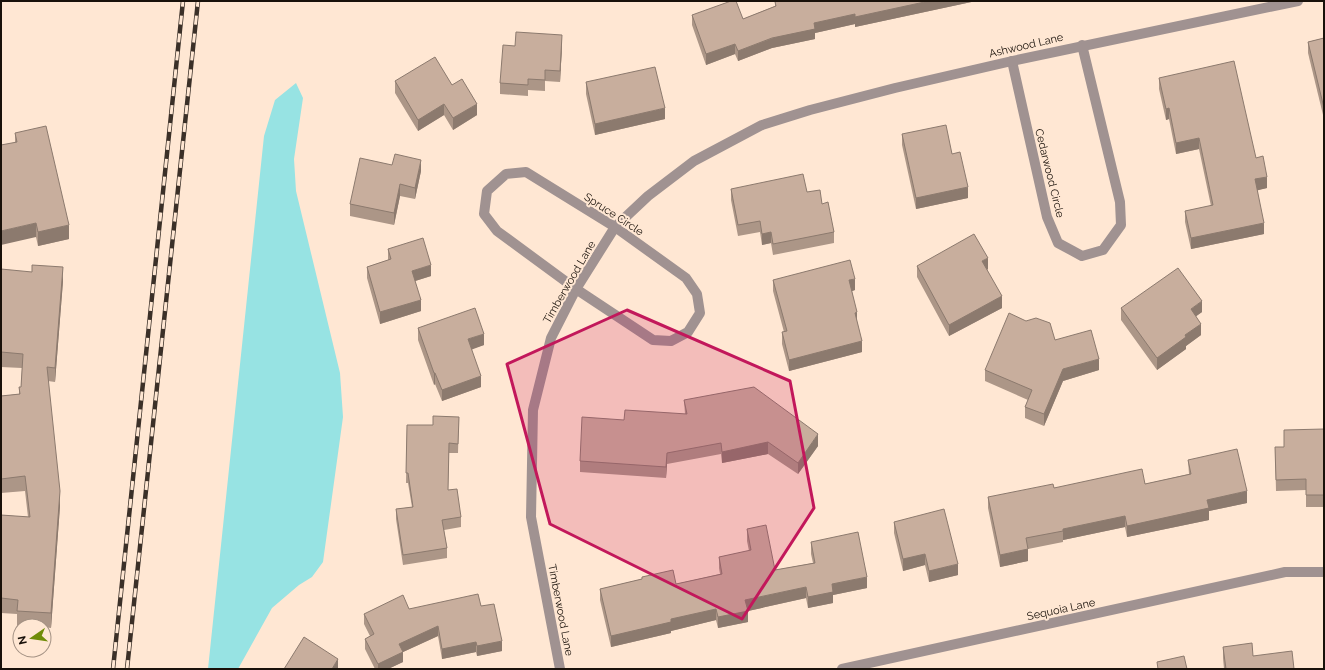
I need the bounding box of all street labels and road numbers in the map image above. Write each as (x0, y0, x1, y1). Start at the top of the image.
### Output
street label: Ashwood Lane (988, 31, 1065, 60)
street label: Cedarwood Circle (1032, 127, 1067, 220)
street label: Spruce Circle (582, 190, 646, 239)
street label: Timberwood Lane (541, 238, 599, 326)
street label: Timberwood Lane (545, 563, 576, 658)
street label: Sequoia Lane (1026, 596, 1097, 623)

